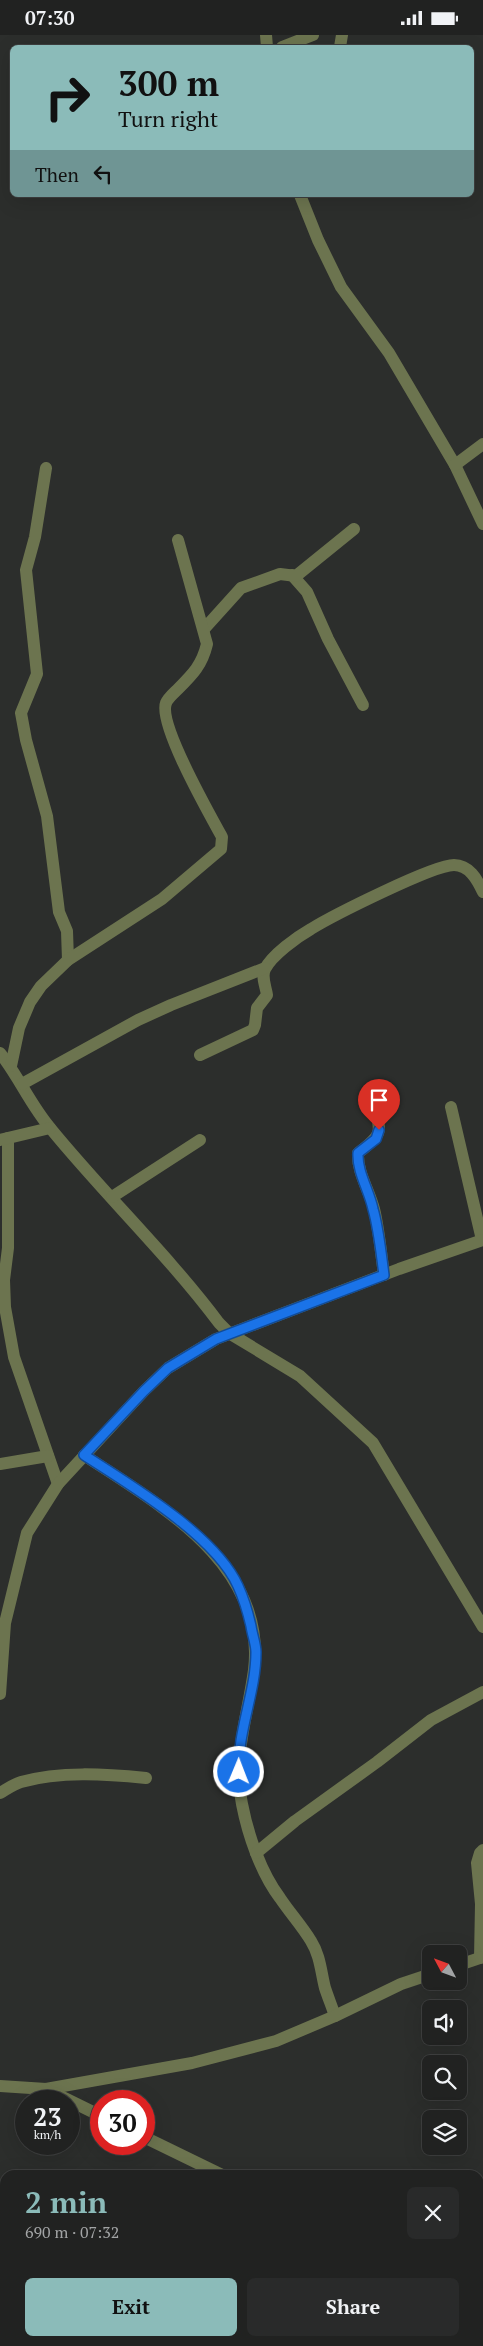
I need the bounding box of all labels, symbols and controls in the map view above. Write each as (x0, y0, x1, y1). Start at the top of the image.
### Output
text: 07:30 (25, 5, 74, 30)
text: 300 m (118, 60, 219, 106)
icon: right (35, 65, 100, 130)
text: Turn right (118, 104, 218, 133)
icon: left (89, 160, 117, 188)
text: Then (35, 162, 79, 187)
pin (358, 1079, 400, 1130)
icon: arrive (365, 1086, 393, 1114)
position arrow (212, 1745, 264, 1797)
north arrow (422, 1945, 468, 1990)
map controls (422, 1945, 467, 2155)
button: sound (422, 2000, 467, 2045)
button: search (422, 2055, 467, 2100)
speed limit sign: 30 (90, 2090, 155, 2155)
text: 23 (33, 2100, 62, 2133)
button: layers (422, 2110, 467, 2155)
text: km/h (34, 2127, 61, 2142)
text: 2 min (25, 2182, 107, 2222)
button: close (407, 2187, 459, 2239)
text: 690 m · 07:32 (25, 2221, 119, 2243)
button: Exit (25, 2278, 237, 2336)
button: Share (247, 2278, 459, 2336)

